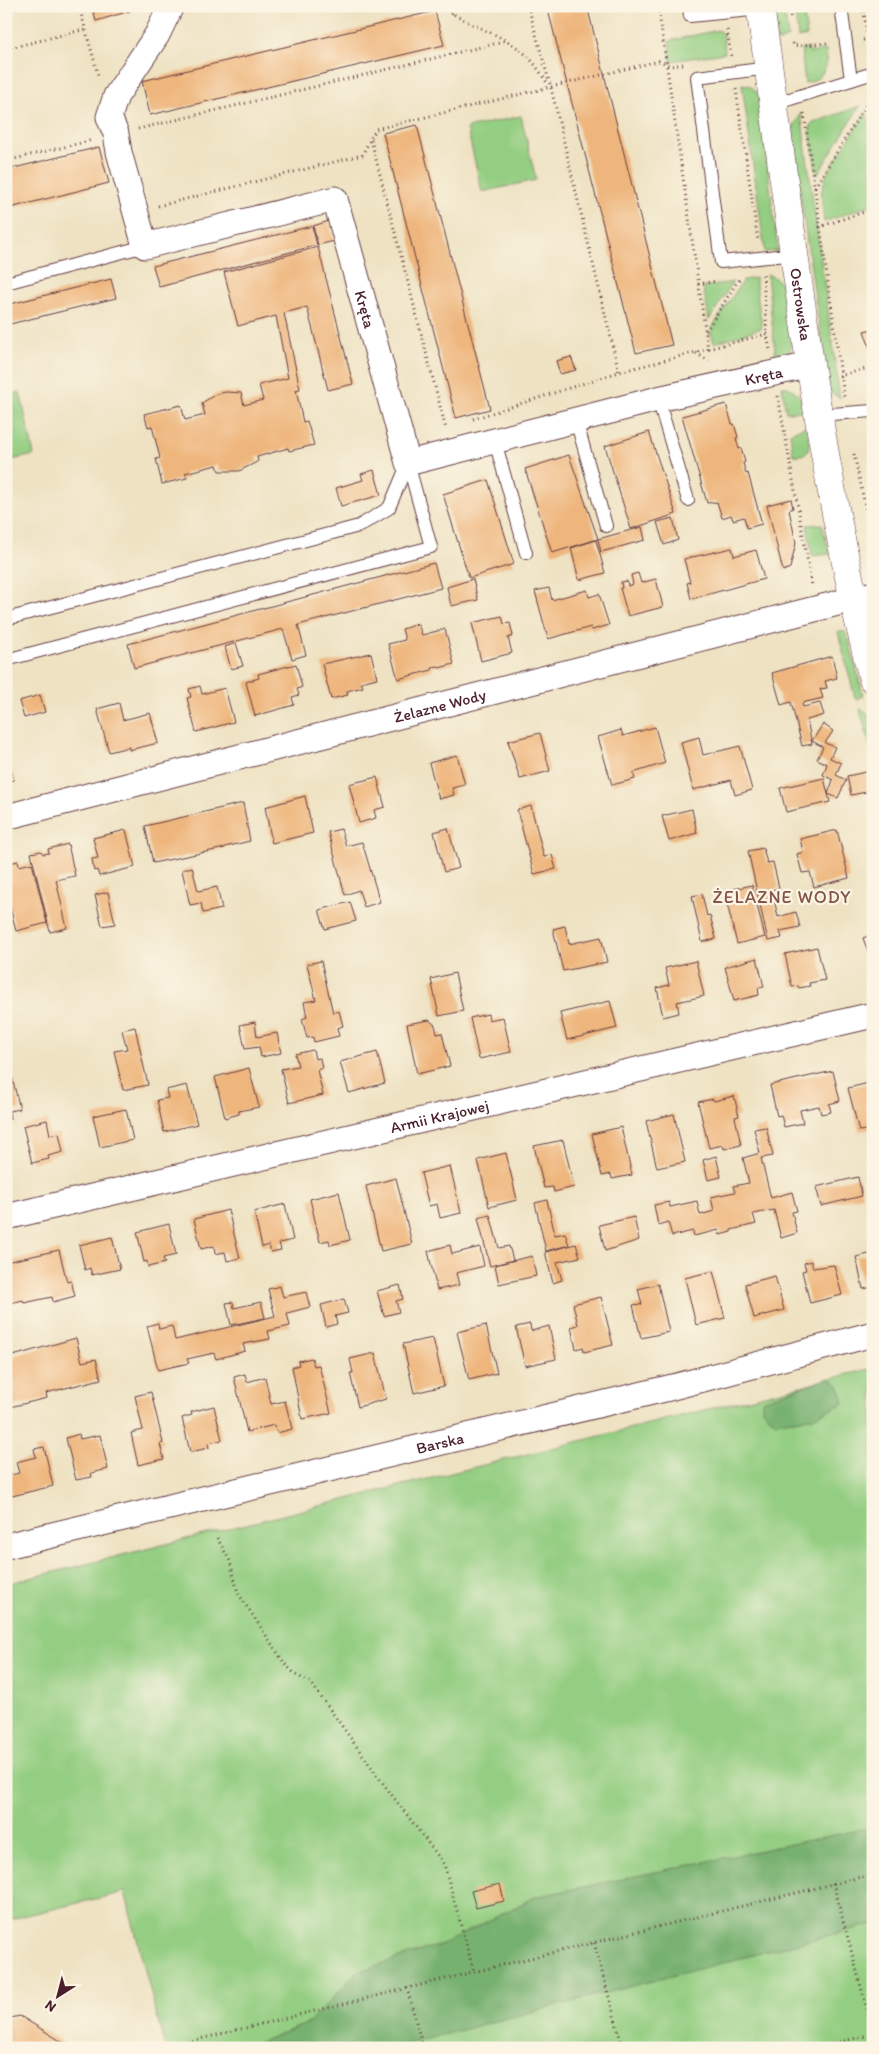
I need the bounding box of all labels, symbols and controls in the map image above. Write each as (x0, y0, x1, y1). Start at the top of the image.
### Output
street label: Ostrowska (787, 266, 816, 342)
street label: Kręta (351, 288, 380, 331)
street label: Kręta (743, 362, 785, 389)
street label: Żelazne Wody (392, 684, 488, 726)
district label: ŻELAZNE WODY (712, 886, 852, 908)
street label: Armii Krajowej (388, 1095, 491, 1137)
street label: Barska (414, 1428, 466, 1457)
north arrow (32, 1972, 82, 2022)
text: N (42, 1996, 59, 2016)

